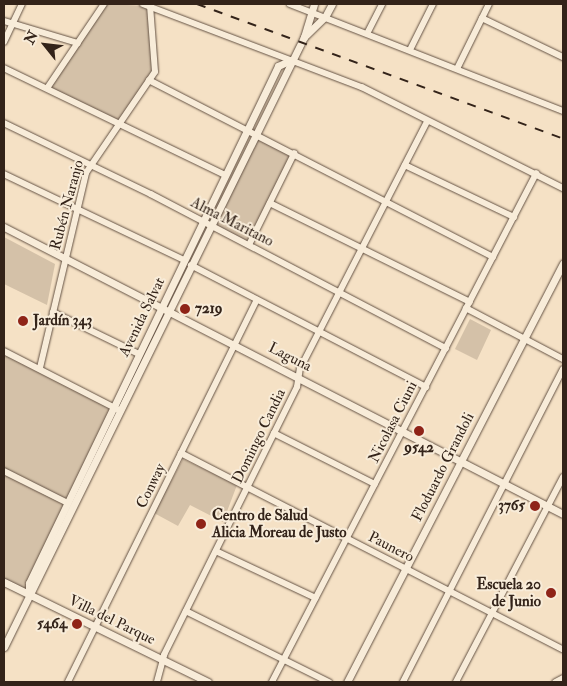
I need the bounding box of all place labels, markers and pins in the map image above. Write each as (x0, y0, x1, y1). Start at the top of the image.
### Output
place label: 7219 (195, 300, 222, 318)
marker: 7219 (179, 303, 191, 315)
place label: Jardín 343 (33, 312, 92, 330)
marker: Jardín 343 (17, 315, 29, 327)
marker: 9542 (413, 425, 425, 437)
place label: 9542 (404, 439, 434, 457)
place label: 3765 (498, 497, 525, 515)
marker: 3765 (529, 500, 541, 512)
place label: Centro de Salud Alicia Moreau de Justo (212, 506, 347, 541)
marker: Centro de Salud Alicia Moreau de Justo (194, 517, 208, 531)
place label: Escuela 20 de Junio (477, 575, 541, 610)
marker: Escuela 20 de Junio (545, 587, 557, 599)
place label: 5464 (37, 615, 67, 633)
marker: 5464 (71, 618, 83, 630)

